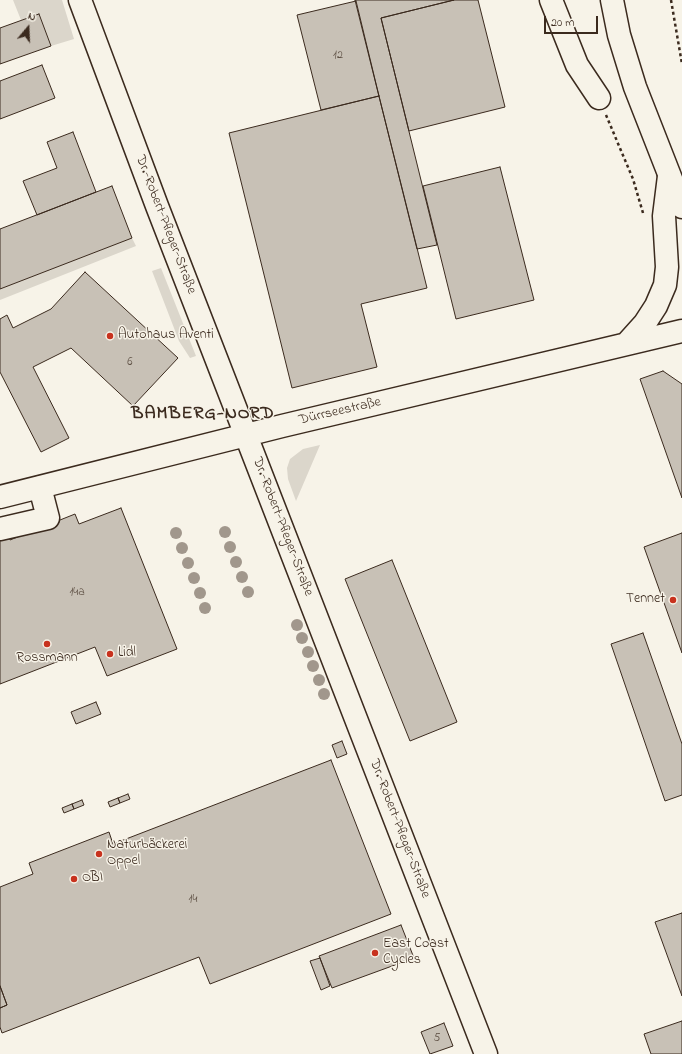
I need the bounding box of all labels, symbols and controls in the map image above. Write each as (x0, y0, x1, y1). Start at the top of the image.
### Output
north arrow (8, 8, 48, 48)
text: N (26, 8, 38, 25)
scale bar (546, 8, 600, 34)
text: 20 m (551, 14, 574, 32)
house number: 12 (333, 49, 343, 63)
street label: Dr.-Robert-Pfleger-Straße (131, 153, 199, 297)
place label: Autohaus Aventi (118, 328, 214, 344)
marker: Autohaus Aventi (105, 331, 115, 341)
house number: 6 (127, 356, 133, 370)
street label: Dürrseestraße (297, 394, 383, 430)
district label: BAMBERG-NORD (131, 404, 275, 426)
street label: Dr.-Robert-Pfleger-Straße (248, 455, 316, 599)
house number: 14a (69, 586, 85, 600)
place label: Tennet (626, 592, 665, 608)
marker: Tennet (668, 595, 678, 605)
marker: Rossmann (42, 639, 52, 649)
place label: Lidl (118, 646, 136, 662)
marker: Lidl (105, 649, 115, 659)
place label: Rossmann (16, 651, 78, 667)
street label: Dr.-Robert-Pfleger-Straße (365, 757, 433, 901)
place label: Naturbäckerei Oppel (107, 838, 187, 870)
marker: Naturbäckerei Oppel (94, 849, 104, 859)
place label: OBI (82, 871, 103, 887)
marker: OBI (69, 874, 79, 884)
house number: 14 (189, 893, 197, 907)
place label: East Coast Cycles (383, 937, 449, 970)
marker: East Coast Cycles (370, 948, 380, 958)
house number: 5 (434, 1032, 440, 1046)

